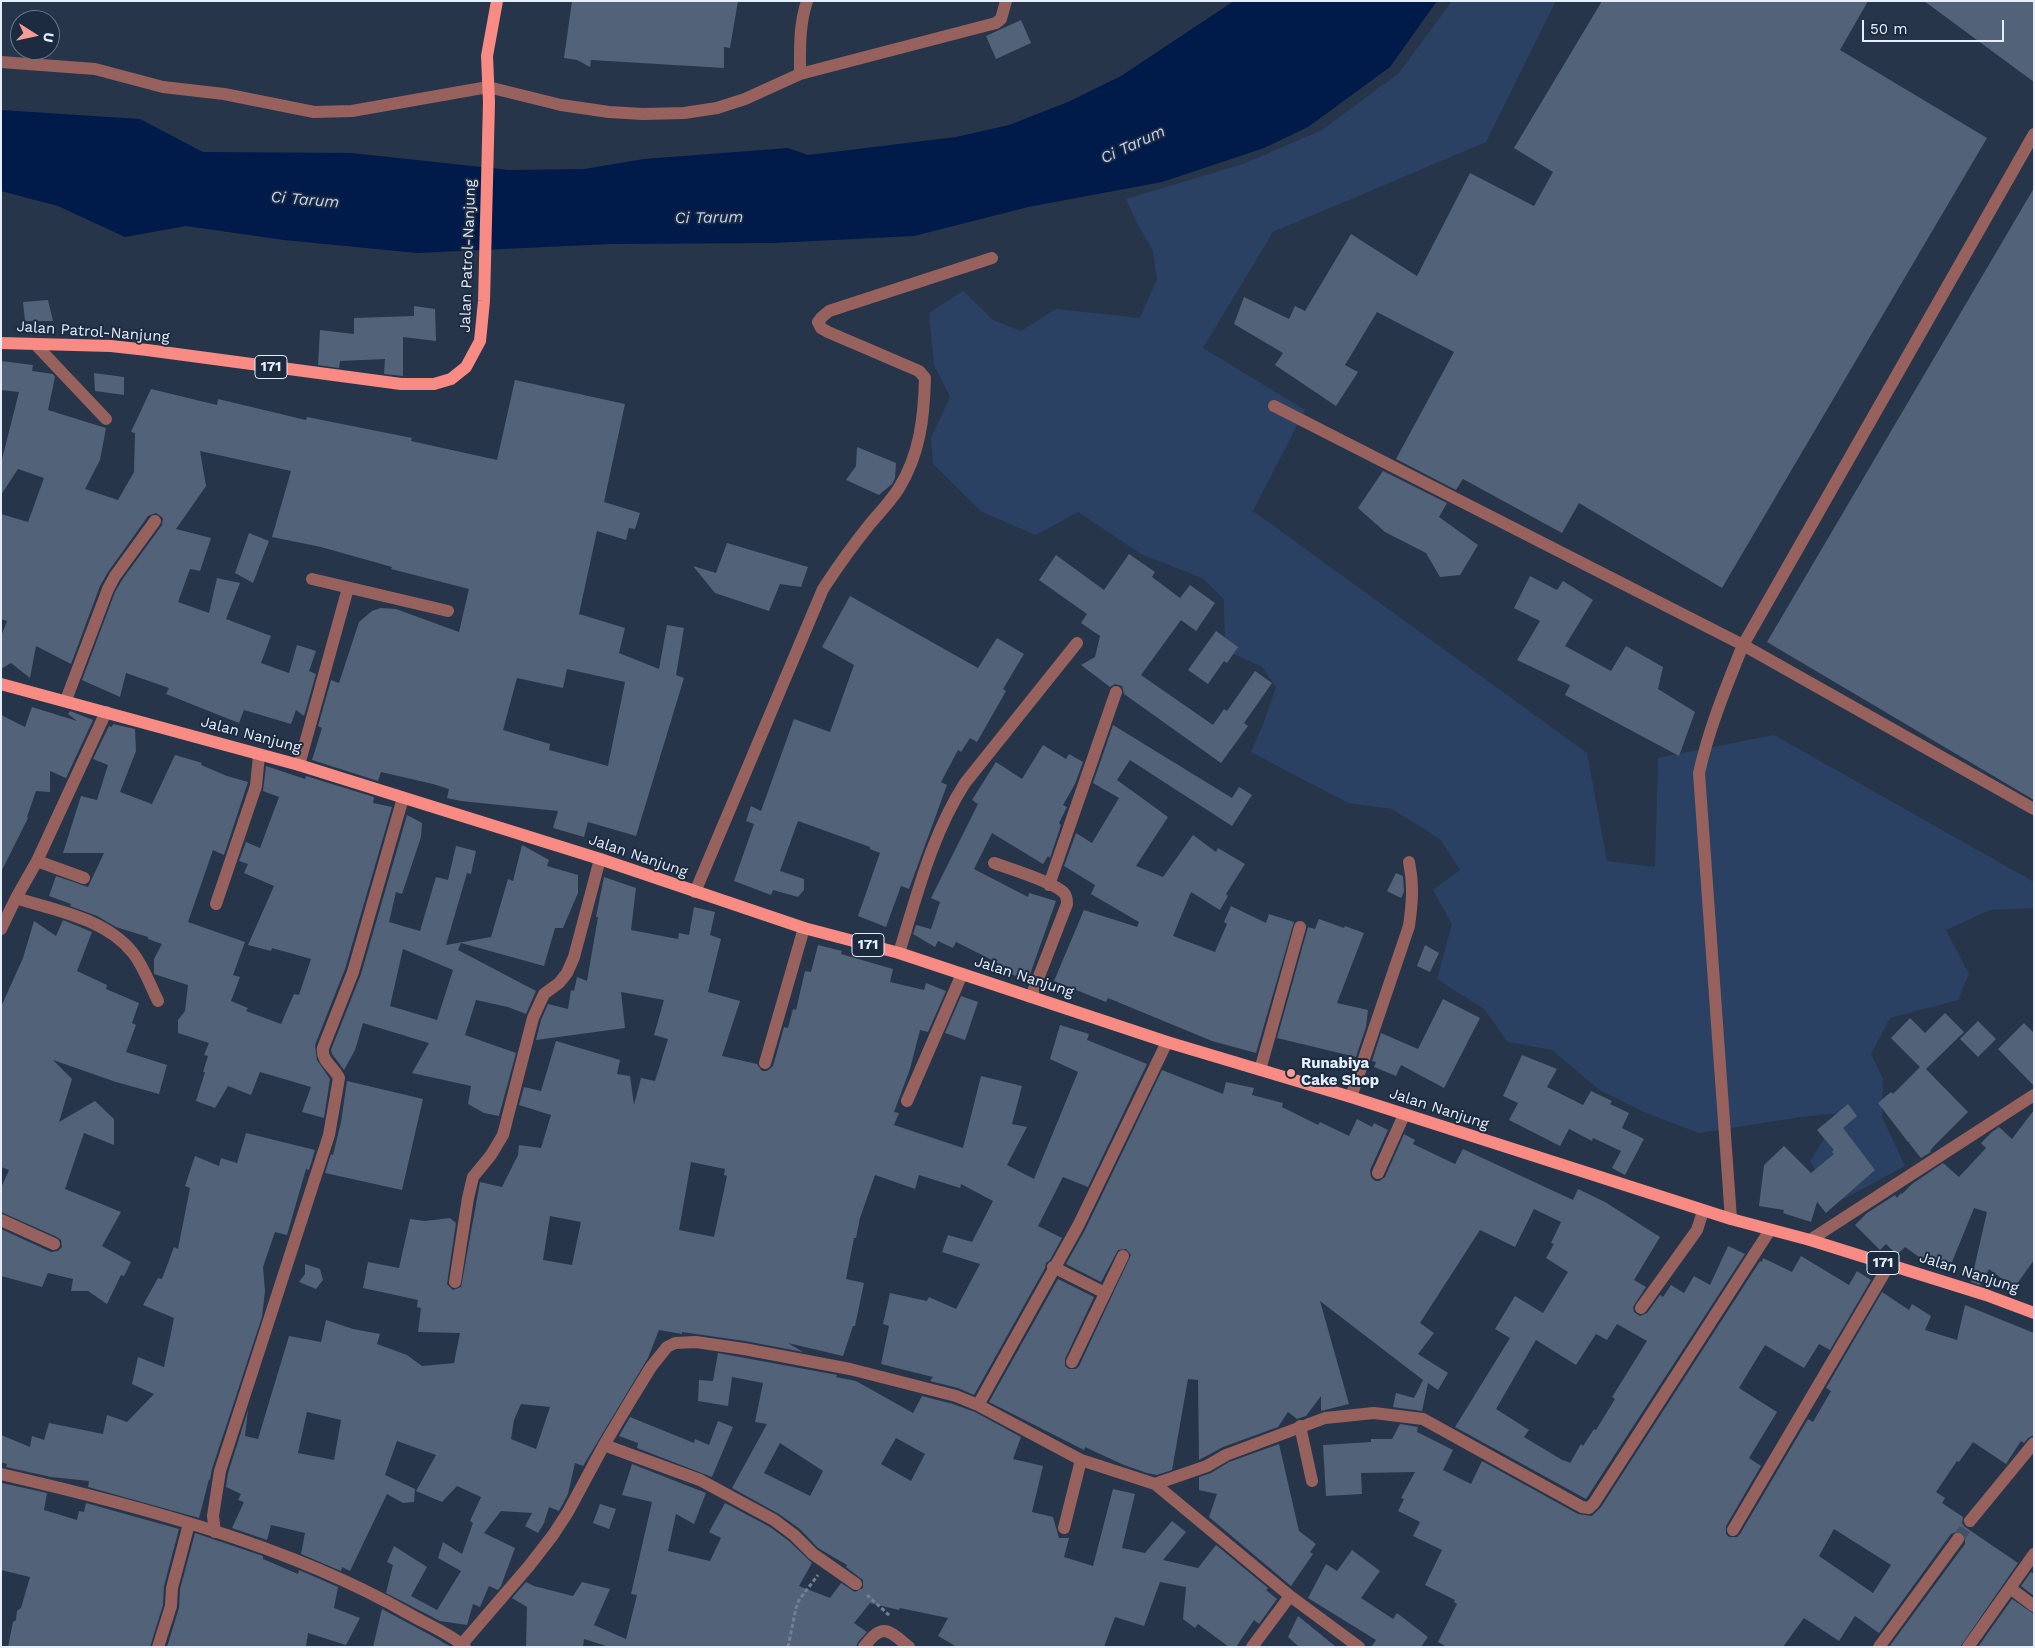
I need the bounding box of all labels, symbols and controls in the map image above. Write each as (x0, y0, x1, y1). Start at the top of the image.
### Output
north arrow (10, 10, 60, 60)
scale bar (1865, 10, 2008, 42)
text: 50 m (1870, 20, 1907, 38)
text: U (40, 31, 58, 44)
water label: Ci Tarum (1098, 122, 1168, 168)
street label: Jalan Patrol-Nanjung (456, 179, 480, 333)
water label: Ci Tarum (270, 187, 340, 213)
water label: Ci Tarum (674, 208, 744, 228)
street label: Jalan Patrol-Nanjung (16, 318, 170, 346)
road number: 171 (255, 356, 287, 378)
street label: Jalan Nanjung (199, 713, 303, 757)
street label: Jalan Nanjung (586, 831, 690, 881)
road number: 171 (852, 934, 884, 956)
street label: Jalan Nanjung (972, 952, 1076, 1002)
place label: Runabiya Cake Shop (1301, 1055, 1379, 1090)
marker: Runabiya Cake Shop (1285, 1067, 1297, 1079)
street label: Jalan Nanjung (1387, 1084, 1491, 1134)
street label: Jalan Nanjung (1917, 1248, 2021, 1298)
road number: 171 (1867, 1252, 1899, 1274)

